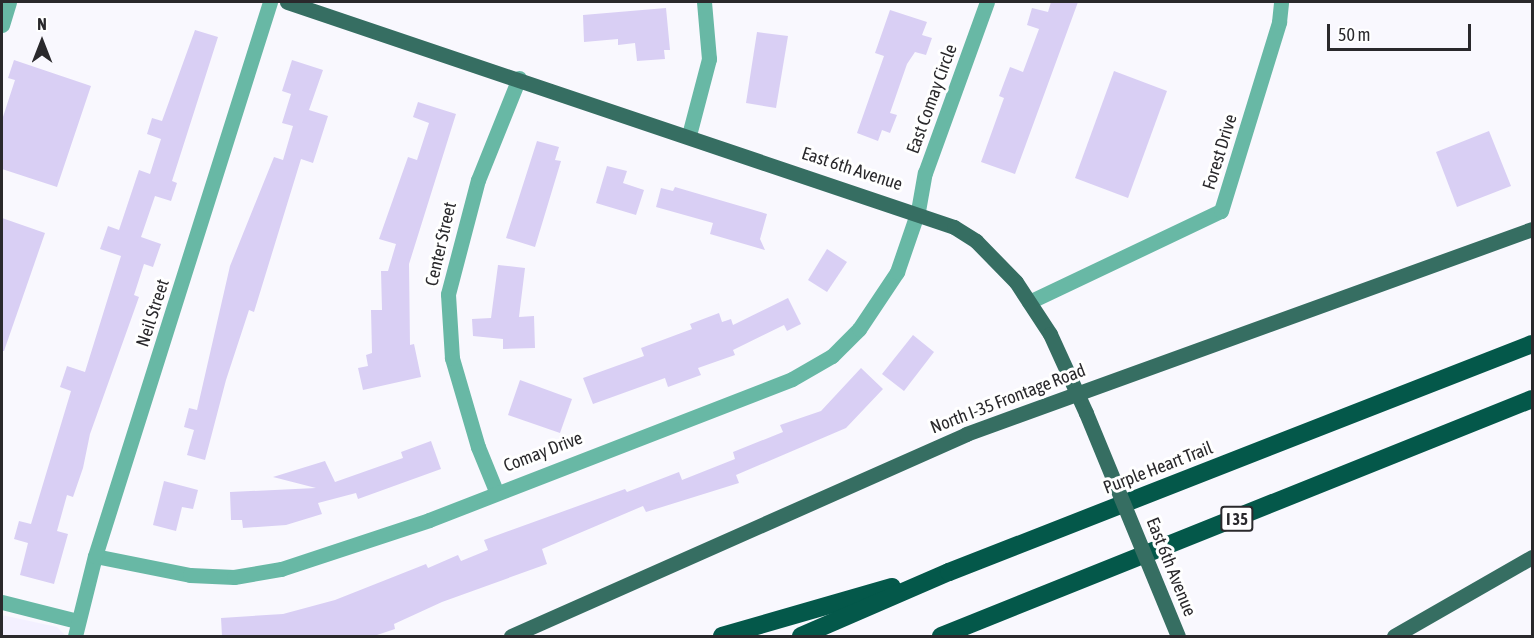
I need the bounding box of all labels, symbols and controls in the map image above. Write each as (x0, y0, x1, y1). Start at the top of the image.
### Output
north arrow (12, 12, 72, 72)
scale bar (1330, 12, 1474, 50)
text: N (37, 15, 47, 33)
text: 50 m (1338, 24, 1370, 45)
street label: East Comay Circle (902, 41, 962, 157)
street label: Forest Drive (1198, 112, 1242, 192)
street label: East 6th Avenue (799, 143, 905, 195)
street label: Center Street (421, 200, 461, 288)
street label: Neil Street (132, 277, 174, 349)
street label: North I-35 Frontage Road (927, 359, 1089, 439)
street label: Comay Drive (501, 427, 585, 477)
street label: Purple Heart Trail (1100, 437, 1216, 499)
road number: I 35 (1219, 506, 1255, 532)
street label: East 6th Avenue (1141, 514, 1201, 620)

